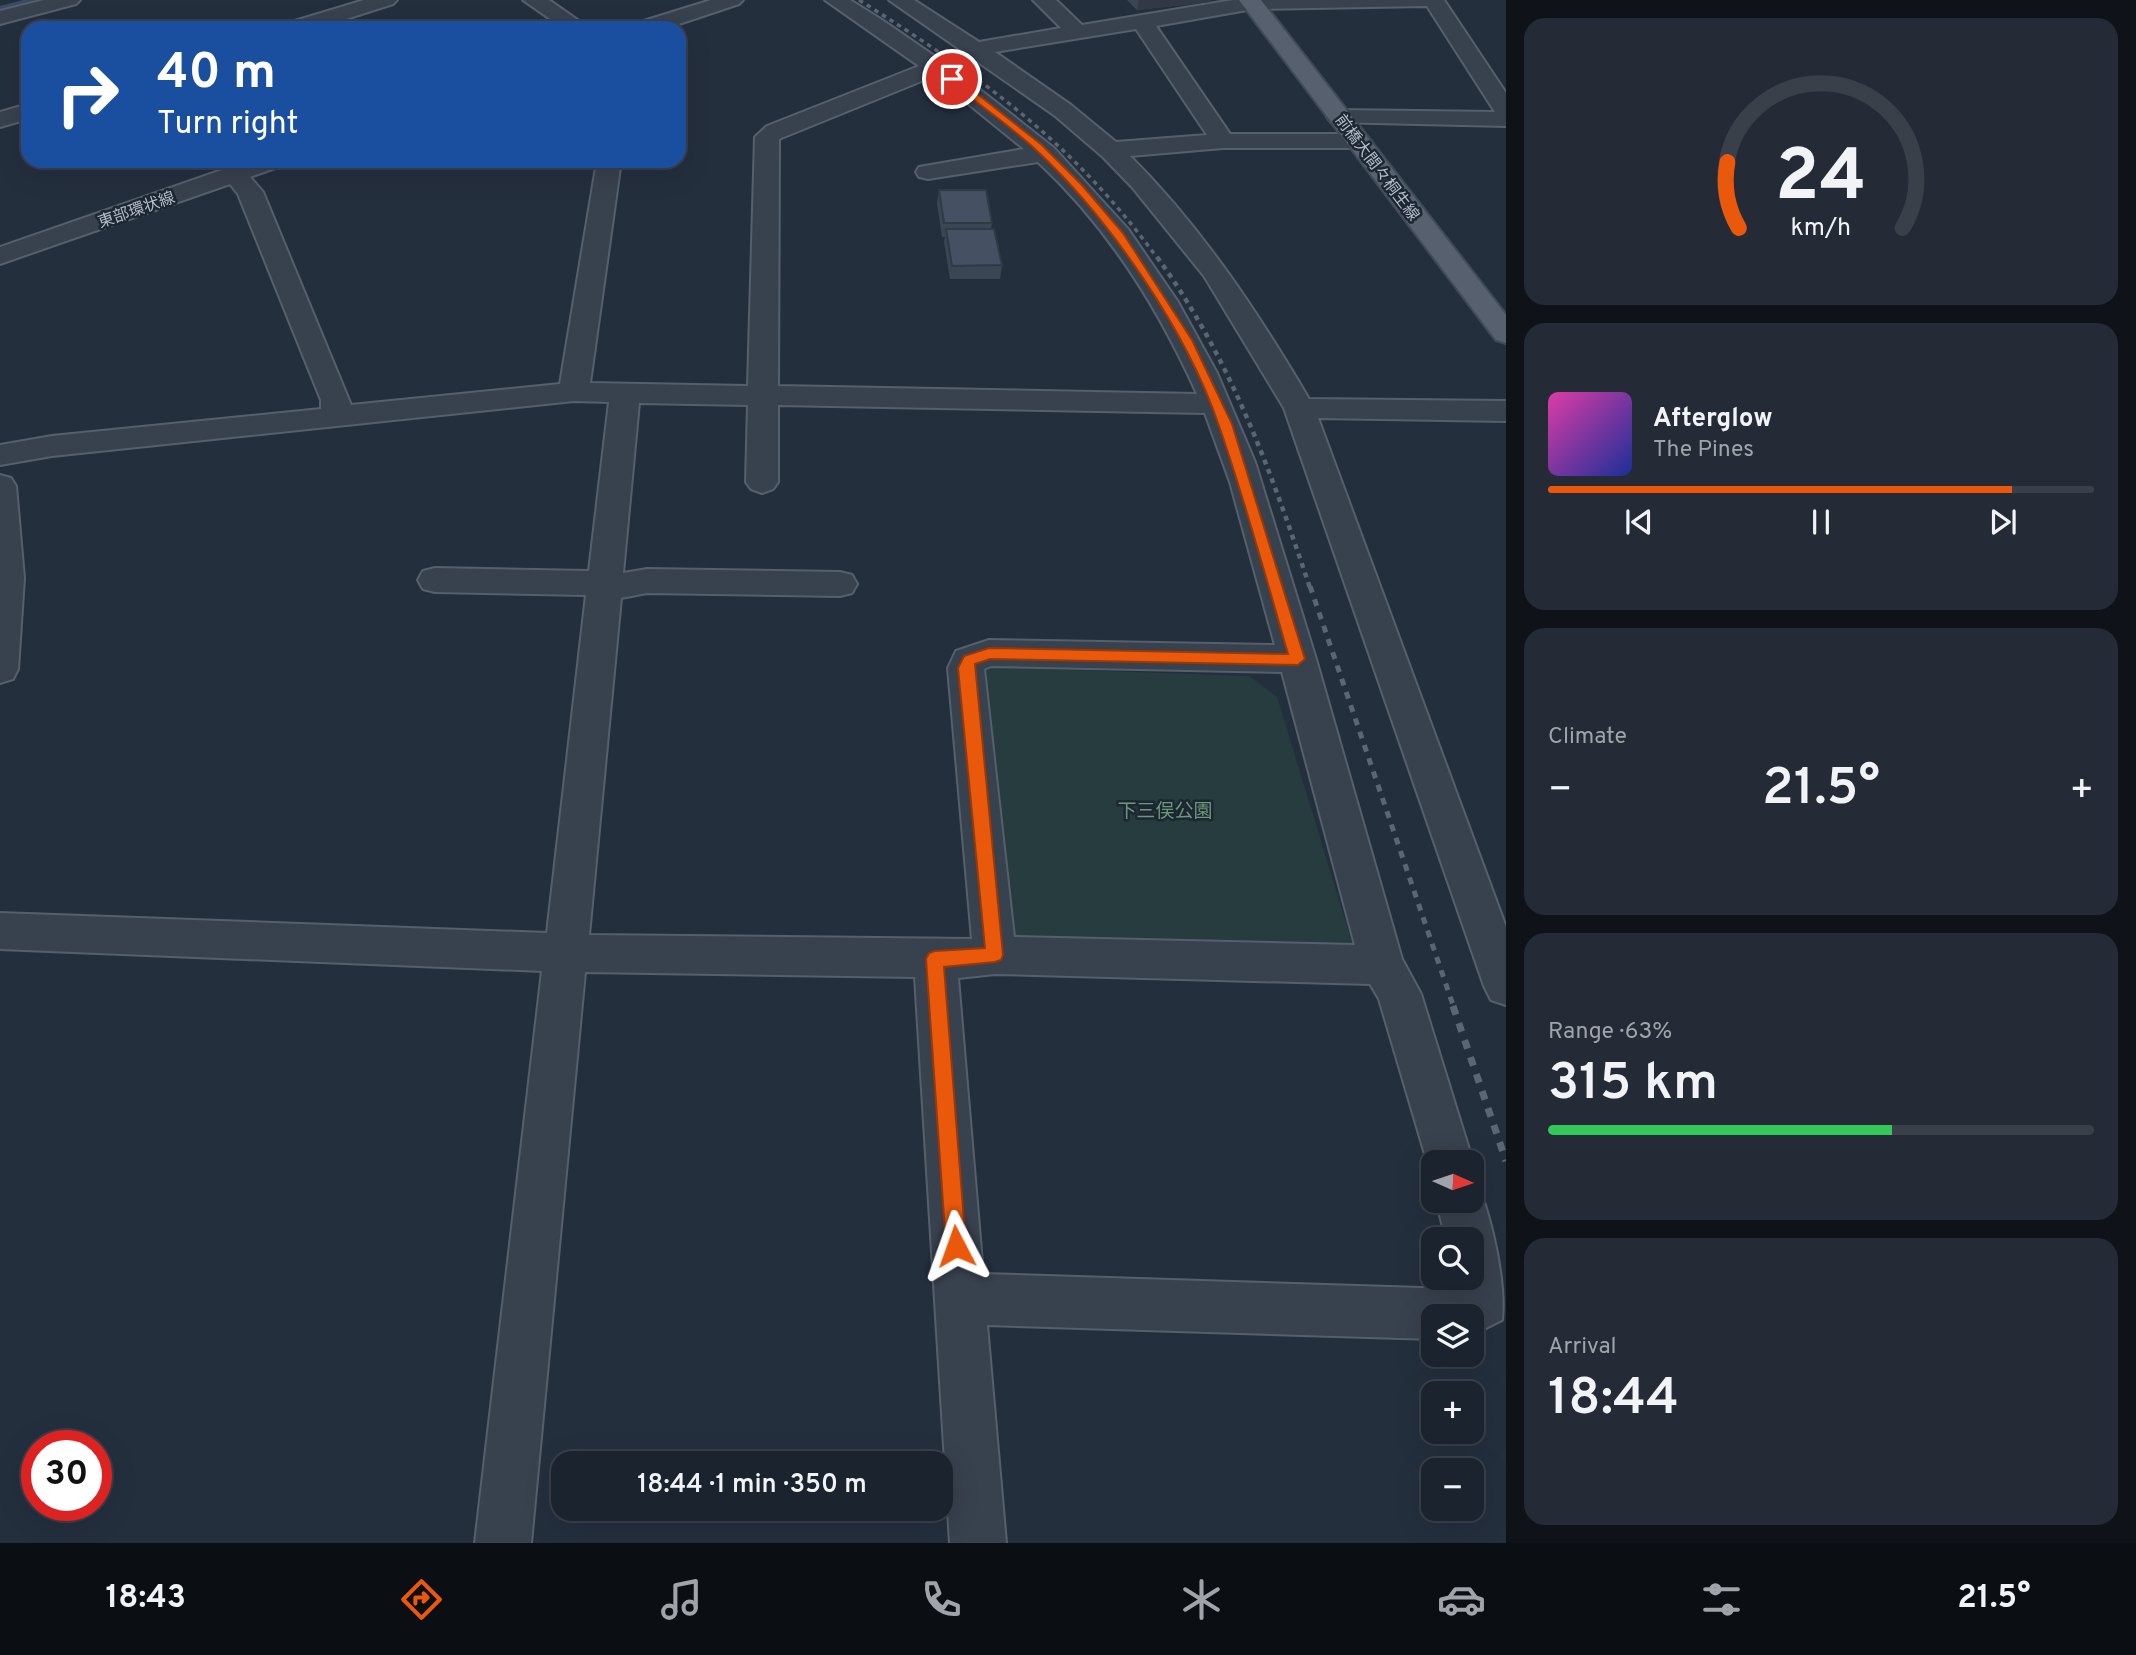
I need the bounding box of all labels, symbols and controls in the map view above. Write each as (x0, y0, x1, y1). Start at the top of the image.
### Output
text: 40 m (157, 44, 276, 106)
icon: right (42, 49, 133, 140)
pin (922, 49, 982, 109)
icon: arrive (933, 60, 971, 98)
text: Turn right (157, 105, 299, 145)
street label: 前橋大間々桐生線 (1330, 111, 1423, 225)
text: 24 (1775, 134, 1867, 226)
street label: 東部環状線 (96, 188, 178, 233)
text: km/h (1791, 212, 1851, 244)
text: Afterglow (1653, 403, 1773, 436)
text: The Pines (1653, 436, 1754, 465)
icon: previous (1620, 503, 1658, 541)
icon: pause (1802, 503, 1840, 541)
icon: next (1984, 503, 2022, 541)
text: Climate (1548, 723, 1627, 752)
text: 21.5° (1762, 757, 1880, 823)
text: − (1548, 767, 1573, 816)
text: + (2069, 767, 2094, 816)
park label: 下三俣公園 (1117, 800, 1213, 824)
text: Range · 63% (1548, 1018, 1672, 1047)
text: 315 km (1548, 1052, 1718, 1118)
north arrow (1421, 1150, 1484, 1213)
map controls (1421, 1150, 1484, 1521)
position arrow (919, 1209, 993, 1283)
button: search (1421, 1227, 1484, 1290)
button: layers (1421, 1304, 1484, 1367)
text: Arrival (1548, 1333, 1617, 1362)
text: 18:44 (1548, 1367, 1679, 1433)
button: + (1421, 1381, 1484, 1444)
speed limit sign: 30 (21, 1430, 112, 1521)
button: − (1421, 1458, 1484, 1521)
text: 18:44 · 1 min · 350 m (637, 1469, 867, 1502)
icon: directions (397, 1575, 446, 1624)
icon: music (657, 1575, 706, 1624)
icon: phone (917, 1575, 966, 1624)
icon: climate (1177, 1575, 1226, 1624)
icon: car (1437, 1575, 1486, 1624)
icon: filters (1697, 1575, 1746, 1624)
text: 18:43 (106, 1579, 186, 1619)
text: 21.5° (1957, 1579, 2030, 1619)

